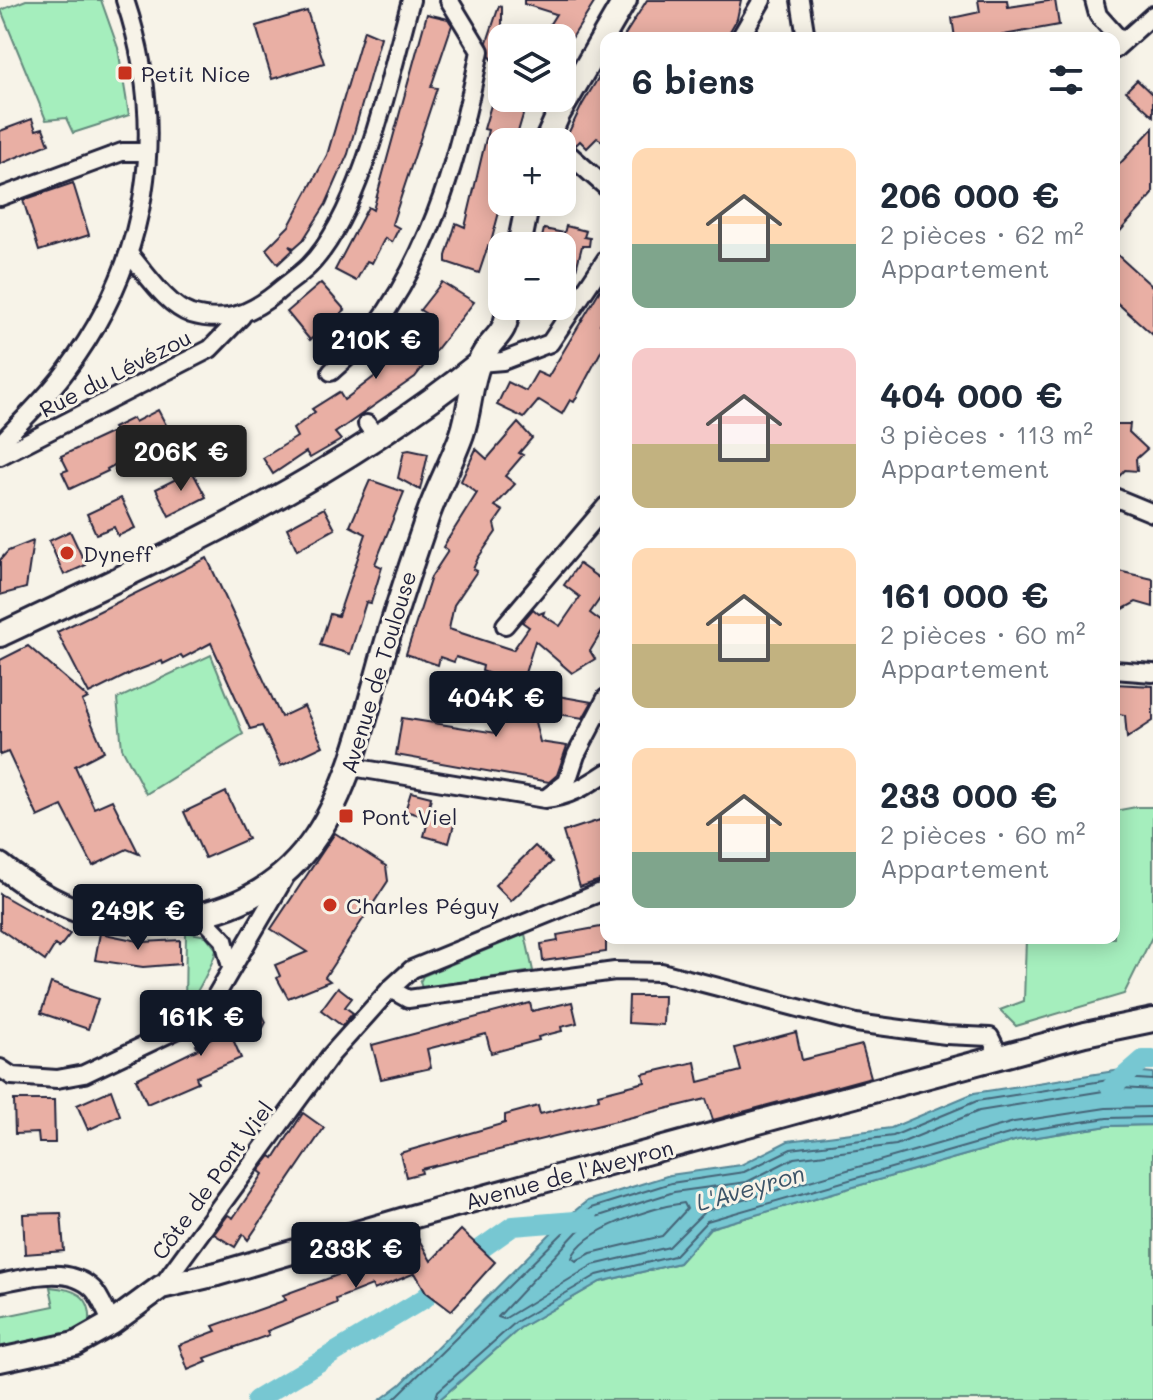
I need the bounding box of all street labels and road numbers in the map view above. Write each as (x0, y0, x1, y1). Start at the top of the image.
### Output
street label: Rue du Lévézou (34, 322, 196, 424)
street label: Avenue de Toulouse (333, 567, 423, 777)
street label: Côte de Pont Viel (145, 1095, 279, 1265)
street label: Avenue de l'Aveyron (462, 1132, 676, 1216)

